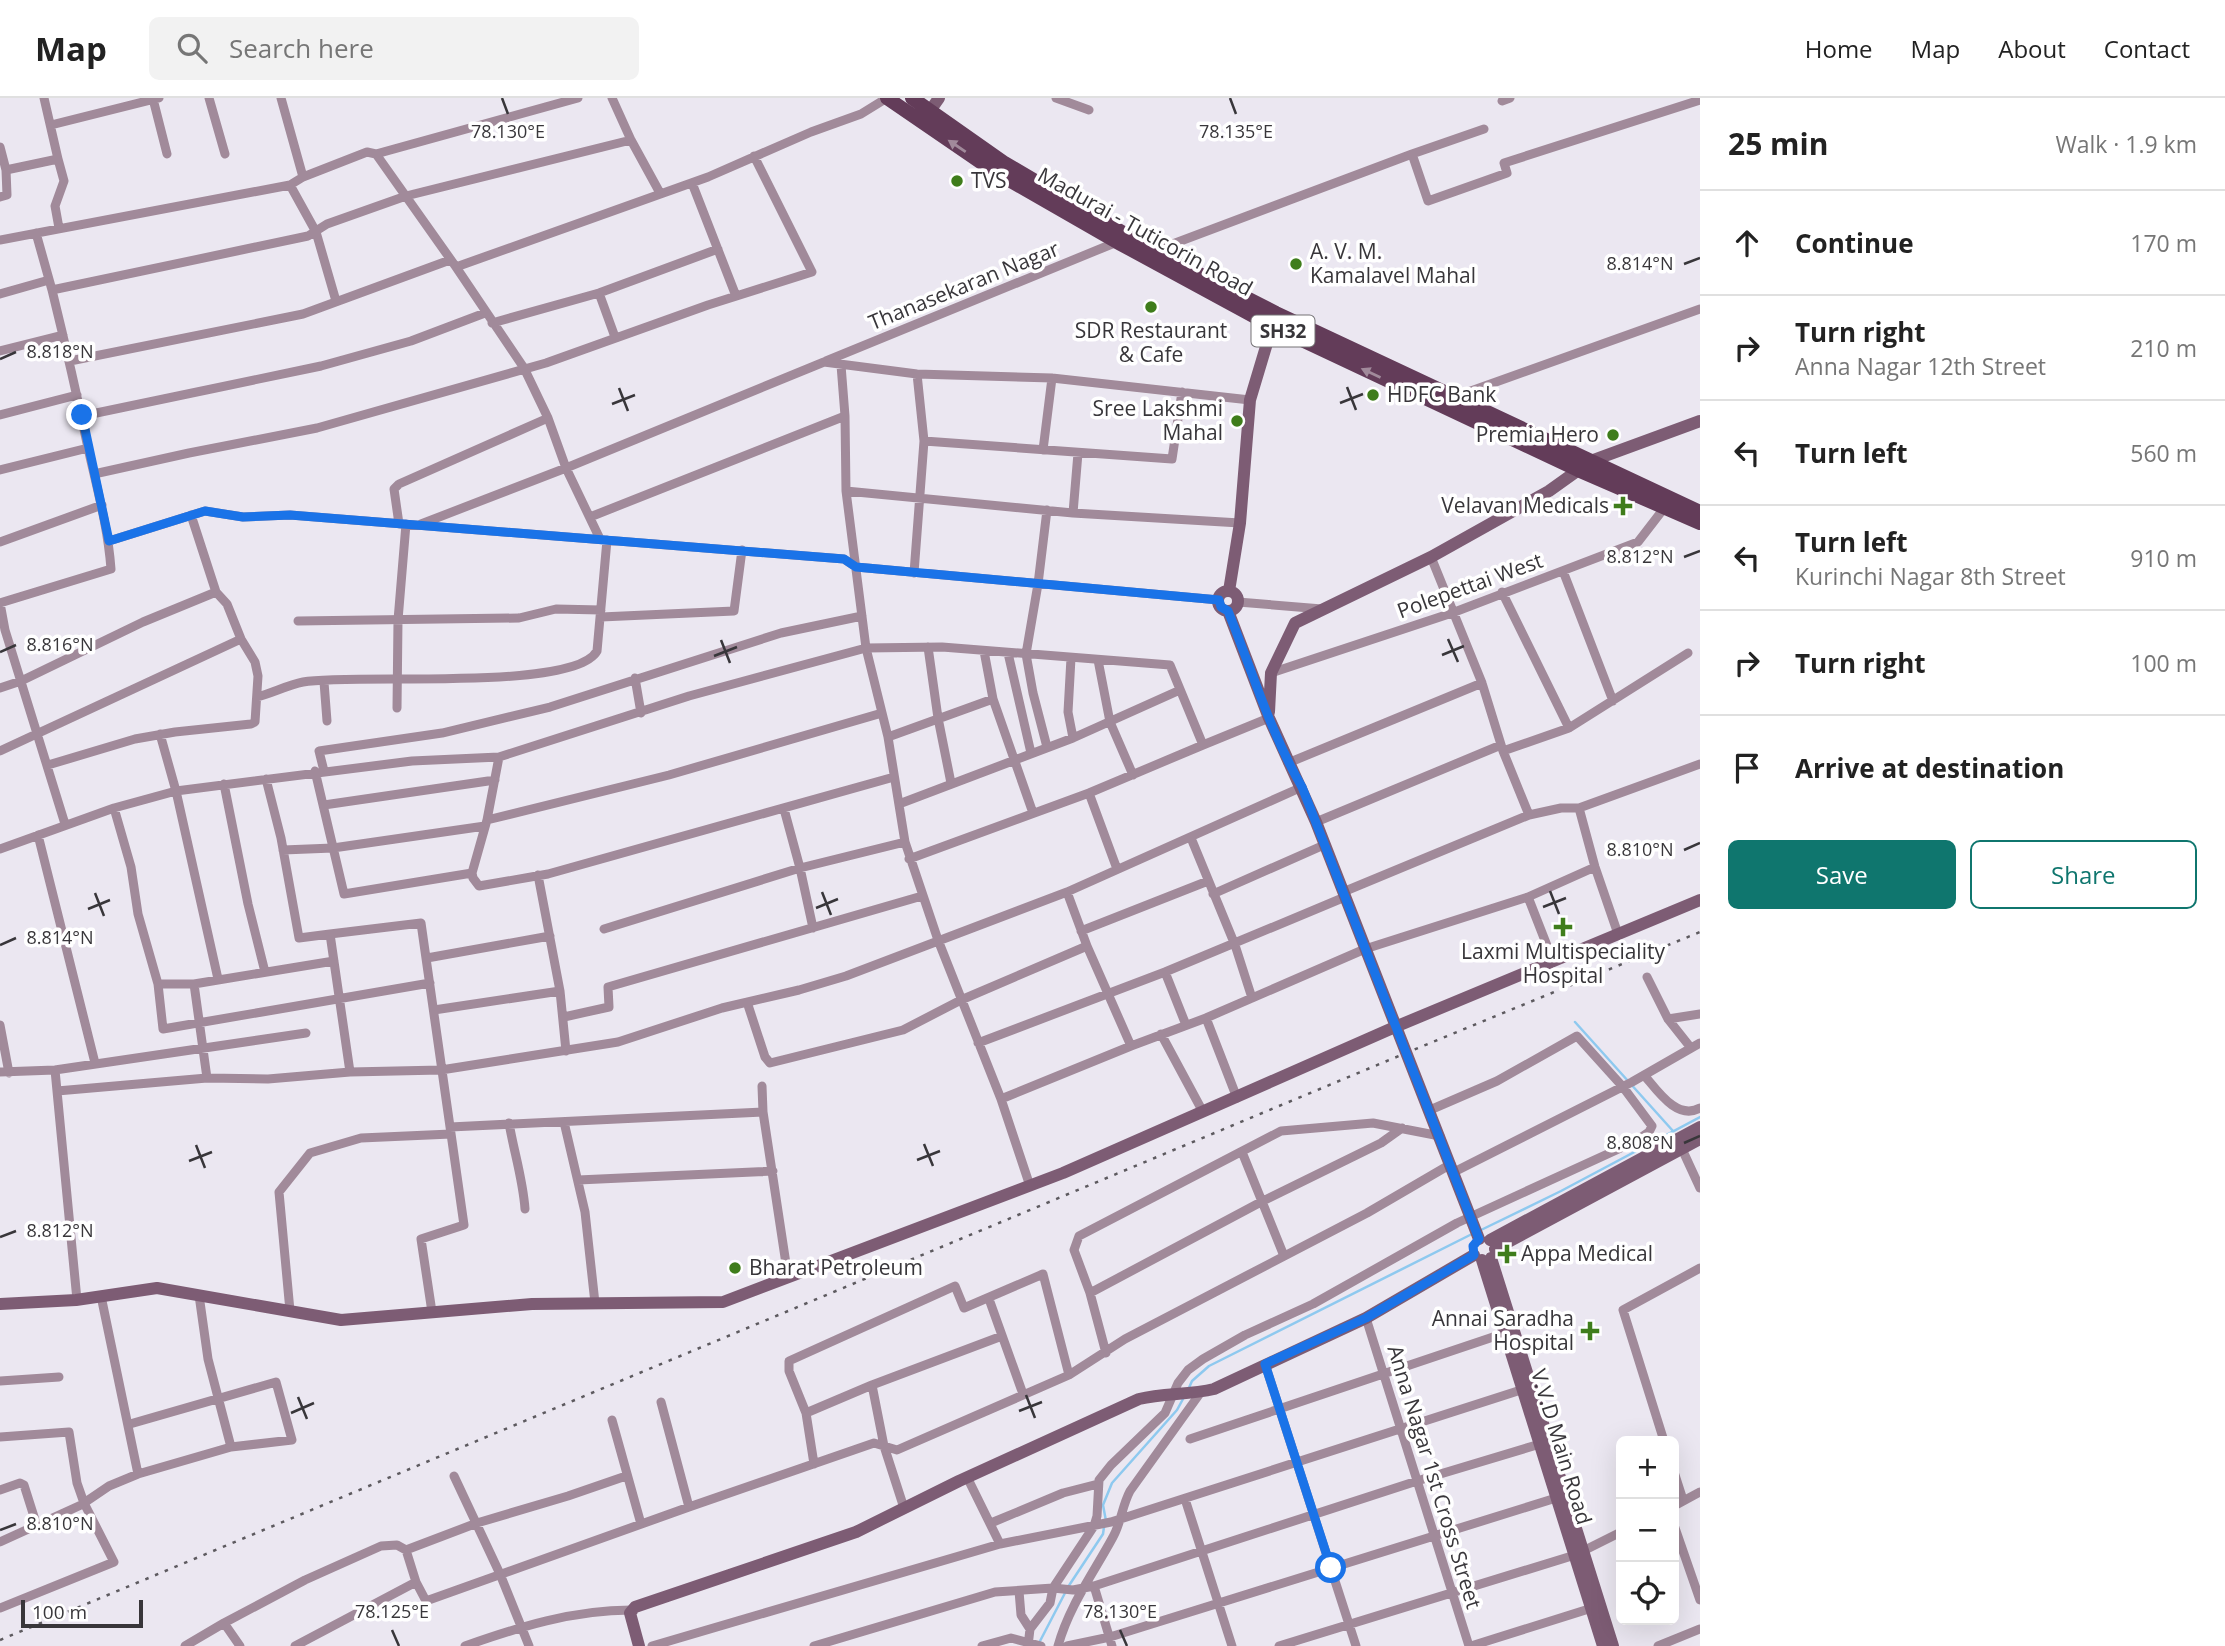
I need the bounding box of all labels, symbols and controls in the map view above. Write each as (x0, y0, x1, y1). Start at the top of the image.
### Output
search box (149, 17, 639, 80)
text: Map (35, 26, 107, 71)
icon: search (173, 29, 211, 67)
text: Search here (229, 30, 374, 66)
text: Home (1805, 32, 1873, 65)
text: Map (1911, 32, 1960, 65)
text: About (1998, 32, 2066, 65)
text: Contact (2104, 32, 2190, 65)
text: 78.130°E (471, 119, 545, 143)
text: 78.135°E (1199, 119, 1273, 143)
text: 25 min (1728, 123, 1828, 164)
text: Walk · 1.9 km (2055, 128, 2197, 160)
one-way arrow (947, 140, 966, 153)
street label: Madurai - Tuticorin Road (1033, 160, 1258, 302)
place label: TVS (971, 166, 1007, 194)
marker: TVS (949, 173, 965, 189)
icon: ahead (1728, 224, 1766, 262)
text: Continue (1795, 225, 1914, 261)
text: 170 m (2130, 227, 2197, 259)
street label: Thanasekaran Nagar (864, 234, 1063, 336)
place label: A. V. M. Kamalavel Mahal (1310, 237, 1476, 289)
text: 8.814°N (1606, 251, 1674, 275)
marker: A. V. M. Kamalavel Mahal (1288, 256, 1304, 272)
marker: SDR Restaurant & Cafe (1143, 299, 1159, 315)
text: Turn right (1795, 314, 1926, 350)
place label: SDR Restaurant & Cafe (1075, 316, 1227, 368)
road number: SH32 (1252, 316, 1314, 346)
icon: right (1728, 329, 1766, 367)
text: 210 m (2130, 332, 2197, 364)
text: 8.818°N (26, 339, 94, 363)
text: Anna Nagar 12th Street (1795, 350, 2046, 382)
one-way arrow (1360, 367, 1381, 378)
place label: HDFC Bank (1387, 380, 1496, 408)
marker: HDFC Bank (1365, 387, 1381, 403)
place label: Sree Lakshmi Mahal (1093, 394, 1223, 446)
route end (66, 399, 97, 430)
marker: Sree Lakshmi Mahal (1229, 413, 1245, 429)
place label: Premia Hero (1476, 420, 1599, 448)
marker: Premia Hero (1605, 427, 1621, 443)
icon: left (1728, 434, 1766, 472)
text: Turn left (1795, 435, 1907, 471)
text: 560 m (2130, 437, 2197, 469)
place label: Velavan Medicals (1441, 491, 1609, 519)
marker: Velavan Medicals (1615, 498, 1631, 514)
text: Turn left (1795, 524, 1907, 560)
icon: left (1728, 539, 1766, 577)
text: 910 m (2130, 542, 2197, 574)
text: 8.812°N (1606, 544, 1674, 568)
street label: Polepettai West (1393, 546, 1546, 624)
text: Kurinchi Nagar 8th Street (1795, 560, 2066, 592)
text: 8.816°N (26, 632, 94, 656)
icon: right (1728, 644, 1766, 682)
text: Turn right (1795, 645, 1926, 681)
text: 100 m (2130, 647, 2197, 679)
icon: arrive (1728, 749, 1766, 787)
text: Arrive at destination (1795, 750, 2064, 786)
text: 8.810°N (1606, 837, 1674, 861)
button: Save (1728, 840, 1956, 909)
button: Share (1970, 840, 2197, 909)
marker: Laxmi Multispeciality Hospital (1553, 917, 1573, 937)
text: 8.814°N (26, 925, 94, 949)
place label: Laxmi Multispeciality Hospital (1461, 937, 1665, 989)
text: 8.808°N (1606, 1130, 1674, 1154)
text: 8.812°N (26, 1218, 94, 1242)
place label: Appa Medical (1521, 1239, 1653, 1267)
marker: Appa Medical (1499, 1246, 1515, 1262)
place label: Bharat Petroleum (749, 1253, 923, 1281)
marker: Bharat Petroleum (727, 1260, 743, 1276)
place label: Annai Saradha Hospital (1432, 1304, 1574, 1356)
marker: Annai Saradha Hospital (1580, 1321, 1600, 1341)
street label: Anna Nagar 1st Cross Street (1381, 1341, 1488, 1612)
street label: V.V.D Main Road (1525, 1366, 1599, 1528)
map controls (1616, 1436, 1679, 1625)
button: + (1616, 1436, 1679, 1499)
button: − (1616, 1499, 1679, 1562)
text: 8.810°N (26, 1511, 94, 1535)
route start (1315, 1552, 1346, 1583)
button: locate (1616, 1562, 1679, 1625)
scale bar (21, 1597, 144, 1629)
text: 100 m (32, 1599, 87, 1625)
text: 78.125°E (355, 1599, 429, 1623)
text: 78.130°E (1083, 1599, 1157, 1623)

